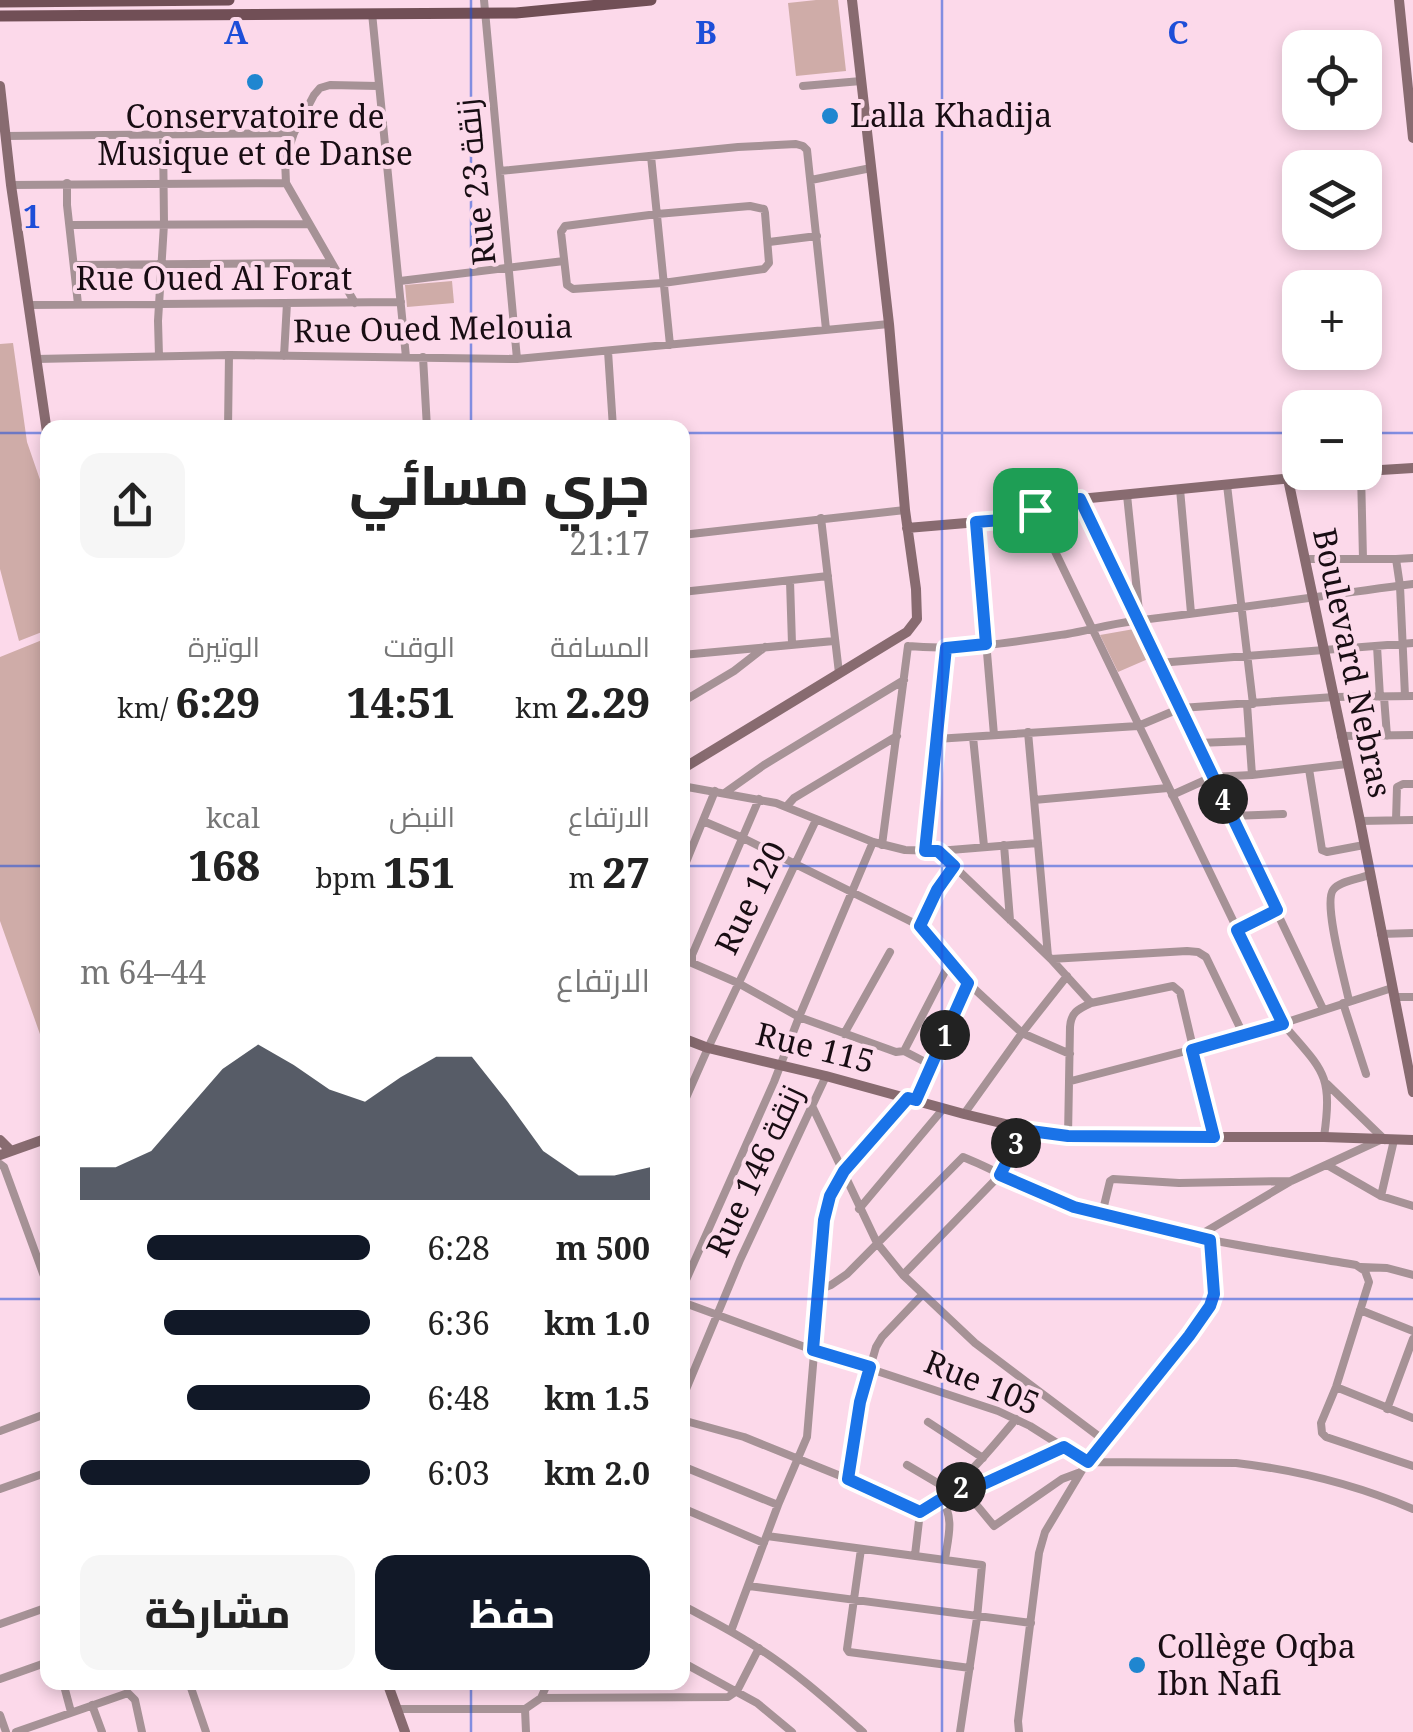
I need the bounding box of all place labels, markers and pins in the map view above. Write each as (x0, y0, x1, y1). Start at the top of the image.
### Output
marker: Conservatoire de Musique et de Danse (244, 71, 266, 93)
place label: Lalla Khadija (850, 93, 1052, 136)
place label: Conservatoire de Musique et de Danse (97, 94, 413, 174)
marker: Lalla Khadija (819, 105, 841, 127)
pin (993, 468, 1078, 553)
pin: 4 (1198, 774, 1248, 824)
pin: 1 (920, 1010, 970, 1060)
pin: 3 (991, 1118, 1041, 1168)
pin: 2 (936, 1462, 986, 1512)
place label: Collège Oqba Ibn Nafi (1157, 1624, 1356, 1704)
marker: Collège Oqba Ibn Nafi (1126, 1654, 1148, 1676)

